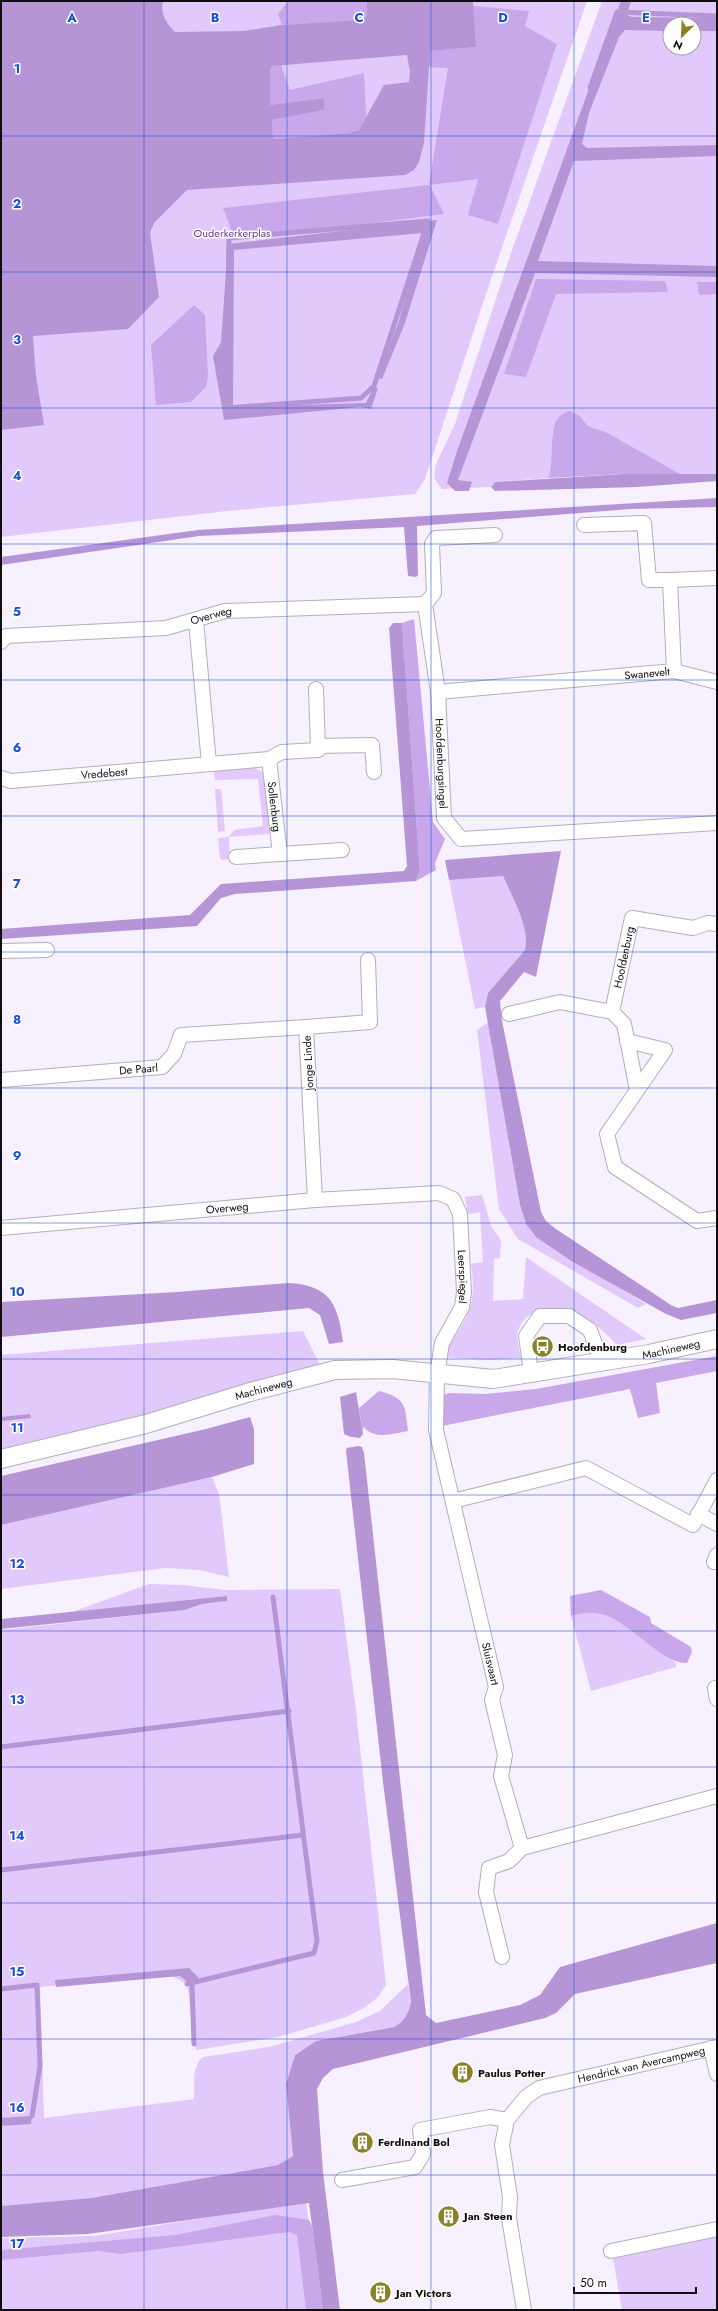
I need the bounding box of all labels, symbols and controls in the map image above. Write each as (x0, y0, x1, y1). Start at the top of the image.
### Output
text: A (66, 8, 77, 27)
text: B (211, 8, 220, 27)
text: C (354, 8, 364, 27)
text: D (498, 8, 508, 27)
text: E (642, 8, 650, 27)
north arrow (662, 16, 702, 56)
text: N (671, 36, 685, 54)
text: 1 (14, 59, 20, 78)
text: 2 (13, 194, 21, 213)
park label: Ouderkerkerplas (194, 225, 271, 241)
text: 3 (13, 330, 21, 349)
text: 4 (12, 466, 22, 485)
text: 5 (13, 602, 21, 621)
street label: Overweg (188, 603, 232, 629)
street label: Swanevelt (624, 663, 671, 683)
street label: Hoofdenburgsingel (431, 718, 452, 809)
text: 6 (13, 738, 22, 757)
street label: Vredebest (80, 763, 129, 783)
street label: Sollenburg (264, 781, 285, 833)
text: 7 (13, 874, 21, 893)
street label: Hoofdenburg (609, 925, 638, 990)
text: 8 (13, 1010, 21, 1029)
street label: Jonge Linde (299, 1035, 318, 1093)
street label: De Paarl (118, 1059, 159, 1078)
text: 9 (13, 1146, 22, 1165)
street label: Overweg (205, 1198, 249, 1218)
street label: Leerspiegel (454, 1249, 472, 1305)
text: 10 (9, 1282, 25, 1301)
bus stop icon: Hoofdenburg (530, 1334, 556, 1360)
street label: Machineweg (641, 1335, 702, 1363)
place label: Hoofdenburg (558, 1339, 627, 1355)
street label: Machineweg (233, 1373, 294, 1404)
text: 11 (10, 1418, 24, 1437)
text: 12 (9, 1554, 25, 1573)
street label: Sluisvaart (478, 1641, 503, 1687)
text: 13 (10, 1690, 24, 1709)
text: 14 (9, 1826, 25, 1845)
text: 15 (9, 1962, 25, 1981)
street label: Hendrick van Avercampweg (576, 2042, 707, 2087)
building icon: Paulus Potter (449, 2060, 475, 2086)
place label: Paulus Potter (478, 2065, 546, 2081)
text: 16 (9, 2098, 25, 2117)
building icon: Ferdinand Bol (349, 2129, 375, 2155)
place label: Ferdinand Bol (378, 2134, 450, 2150)
building icon: Jan Steen (435, 2203, 461, 2229)
place label: Jan Steen (462, 2208, 513, 2224)
text: 17 (10, 2234, 24, 2253)
scale bar (574, 2269, 696, 2295)
text: 50 m (580, 2274, 607, 2292)
building icon: Jan Victors (367, 2280, 393, 2306)
place label: Jan Victors (394, 2285, 451, 2301)

